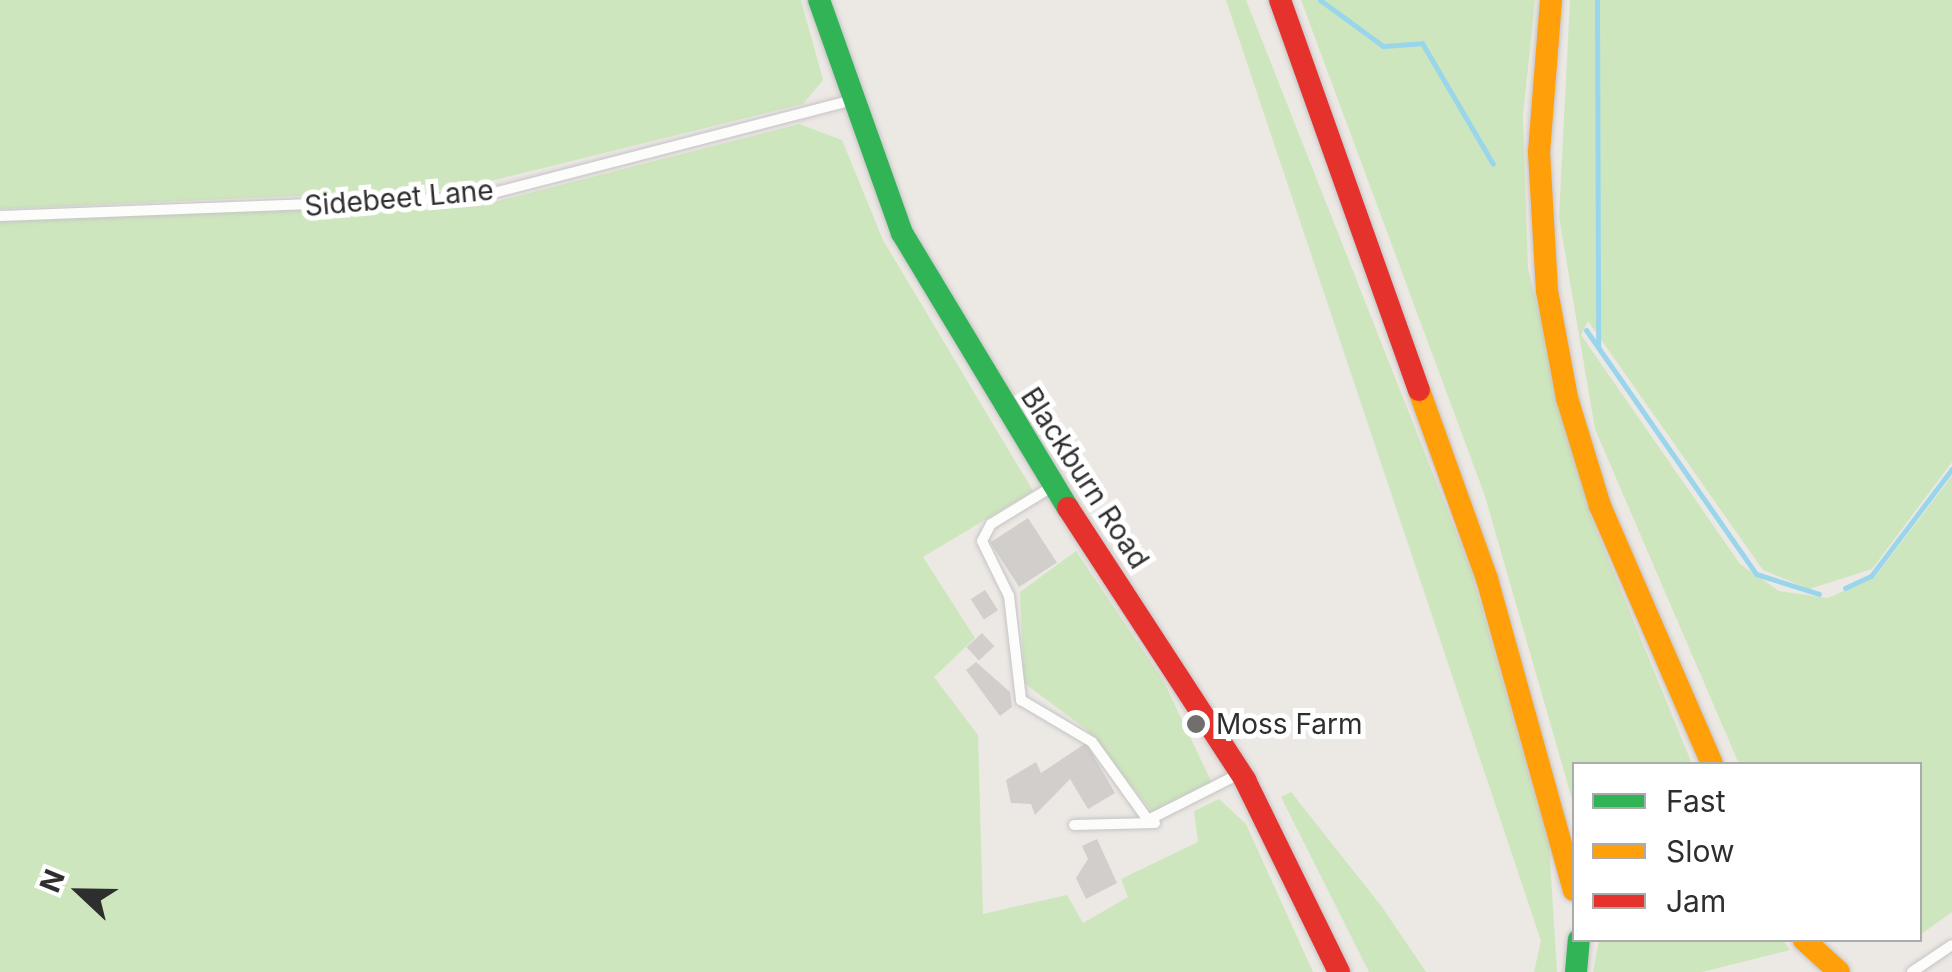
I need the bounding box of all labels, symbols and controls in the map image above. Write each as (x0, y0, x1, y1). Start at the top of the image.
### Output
street label: Sidebeet Lane (303, 173, 495, 223)
street label: Blackburn Road (1014, 381, 1156, 575)
place label: Moss Farm (1216, 707, 1363, 741)
marker: Moss Farm (1185, 713, 1207, 735)
legend (1572, 762, 1922, 942)
text: Fast (1666, 783, 1725, 819)
text: Slow (1666, 833, 1735, 869)
north arrow (30, 842, 130, 942)
text: N (32, 864, 72, 897)
text: Jam (1666, 883, 1726, 919)

